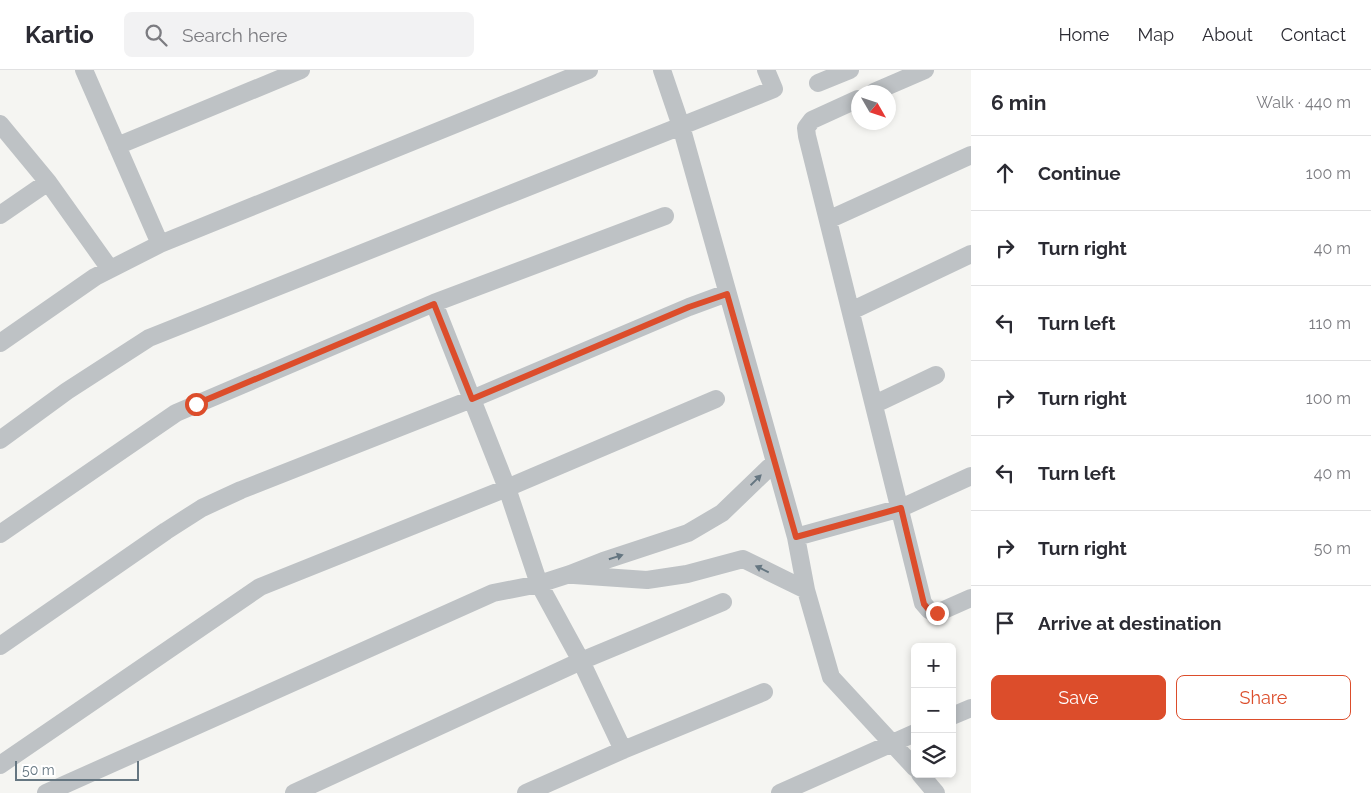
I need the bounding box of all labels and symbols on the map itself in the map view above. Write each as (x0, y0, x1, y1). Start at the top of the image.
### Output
north arrow (851, 85, 896, 130)
route start (185, 393, 208, 416)
one-way arrow (749, 474, 761, 486)
one-way arrow (609, 553, 624, 561)
one-way arrow (755, 564, 770, 573)
route end (926, 602, 949, 625)
scale bar (15, 758, 139, 781)

